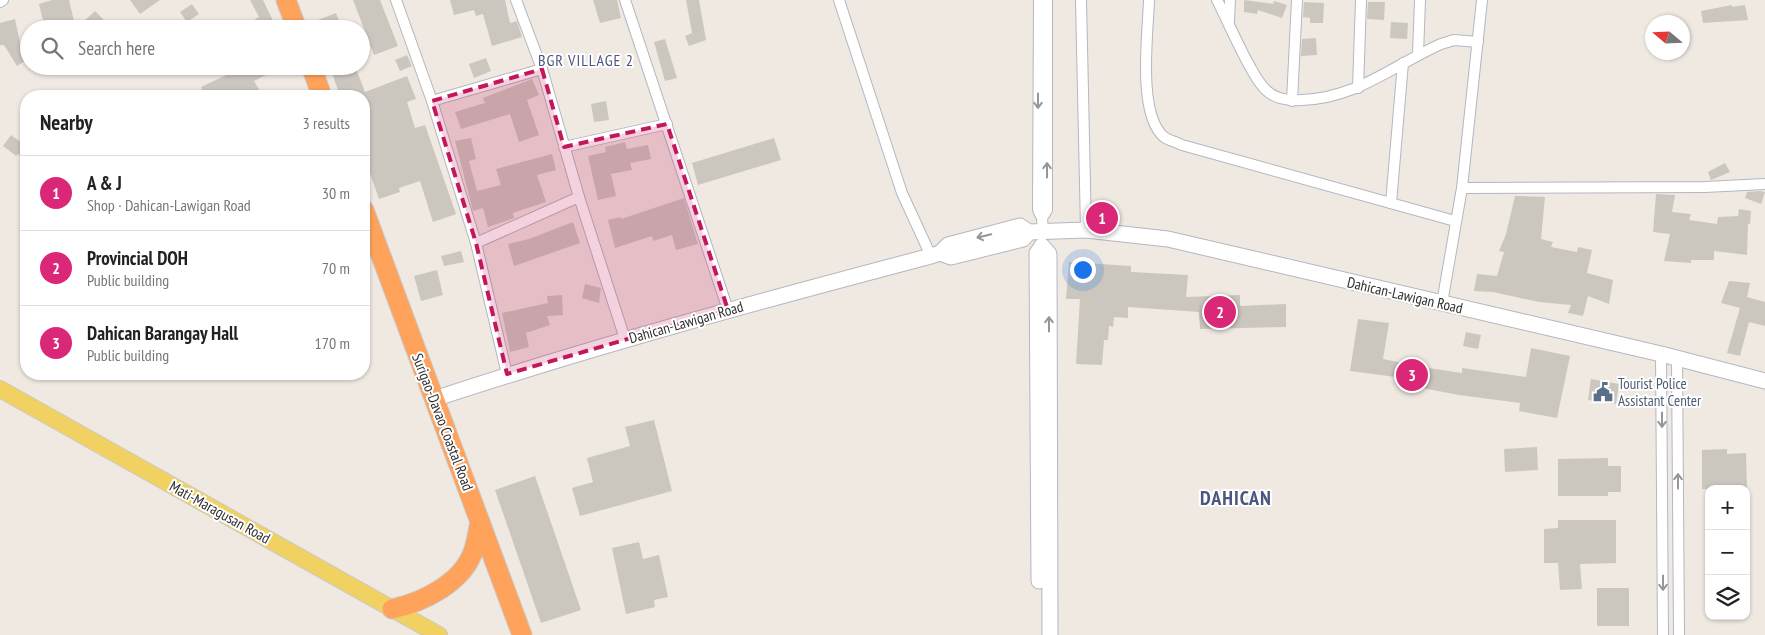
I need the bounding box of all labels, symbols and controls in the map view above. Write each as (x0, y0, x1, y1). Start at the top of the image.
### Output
north arrow (1645, 15, 1690, 60)
search box (20, 20, 370, 75)
icon: search (38, 34, 66, 62)
text: Search here (78, 36, 155, 60)
district label: BGR VILLAGE 2 (538, 50, 634, 70)
one-way arrow (1033, 92, 1043, 109)
text: Nearby (40, 109, 93, 136)
text: 3 results (303, 113, 350, 133)
one-way arrow (1042, 163, 1052, 179)
text: A & J (87, 171, 122, 195)
text: 1 (52, 183, 60, 203)
text: 30 m (322, 183, 350, 203)
text: Shop · Dahican-Lawigan Road (87, 195, 251, 215)
pin: 1 (1086, 199, 1118, 237)
one-way arrow (976, 231, 992, 241)
text: Provincial DOH (87, 246, 188, 270)
your location (1070, 257, 1096, 283)
text: 2 (52, 258, 60, 278)
text: 70 m (322, 258, 350, 278)
text: Public building (87, 270, 169, 290)
street label: Dahican-Lawigan Road (1345, 272, 1465, 318)
pin: 2 (1204, 293, 1236, 331)
street label: Dahican-Lawigan Road (627, 297, 745, 347)
one-way arrow (1044, 316, 1054, 332)
text: Dahican Barangay Hall (87, 321, 238, 345)
text: 3 (52, 333, 60, 353)
text: 170 m (315, 333, 350, 353)
text: Public building (87, 345, 169, 365)
street label: Surigao-Davao Coastal Road (408, 351, 478, 493)
pin: 3 (1396, 356, 1428, 394)
place label: Tourist Police Assistant Center (1618, 374, 1702, 410)
public building icon: Tourist Police Assistant Center (1592, 381, 1614, 403)
one-way arrow (1657, 412, 1667, 428)
one-way arrow (1673, 474, 1682, 490)
street label: Mati-Maragusan Road (166, 476, 274, 548)
district label: DAHICAN (1200, 485, 1272, 511)
map controls (1705, 485, 1750, 620)
button: + (1705, 485, 1750, 530)
button: − (1705, 530, 1750, 575)
one-way arrow (1658, 574, 1668, 591)
button: layers (1705, 575, 1750, 620)

